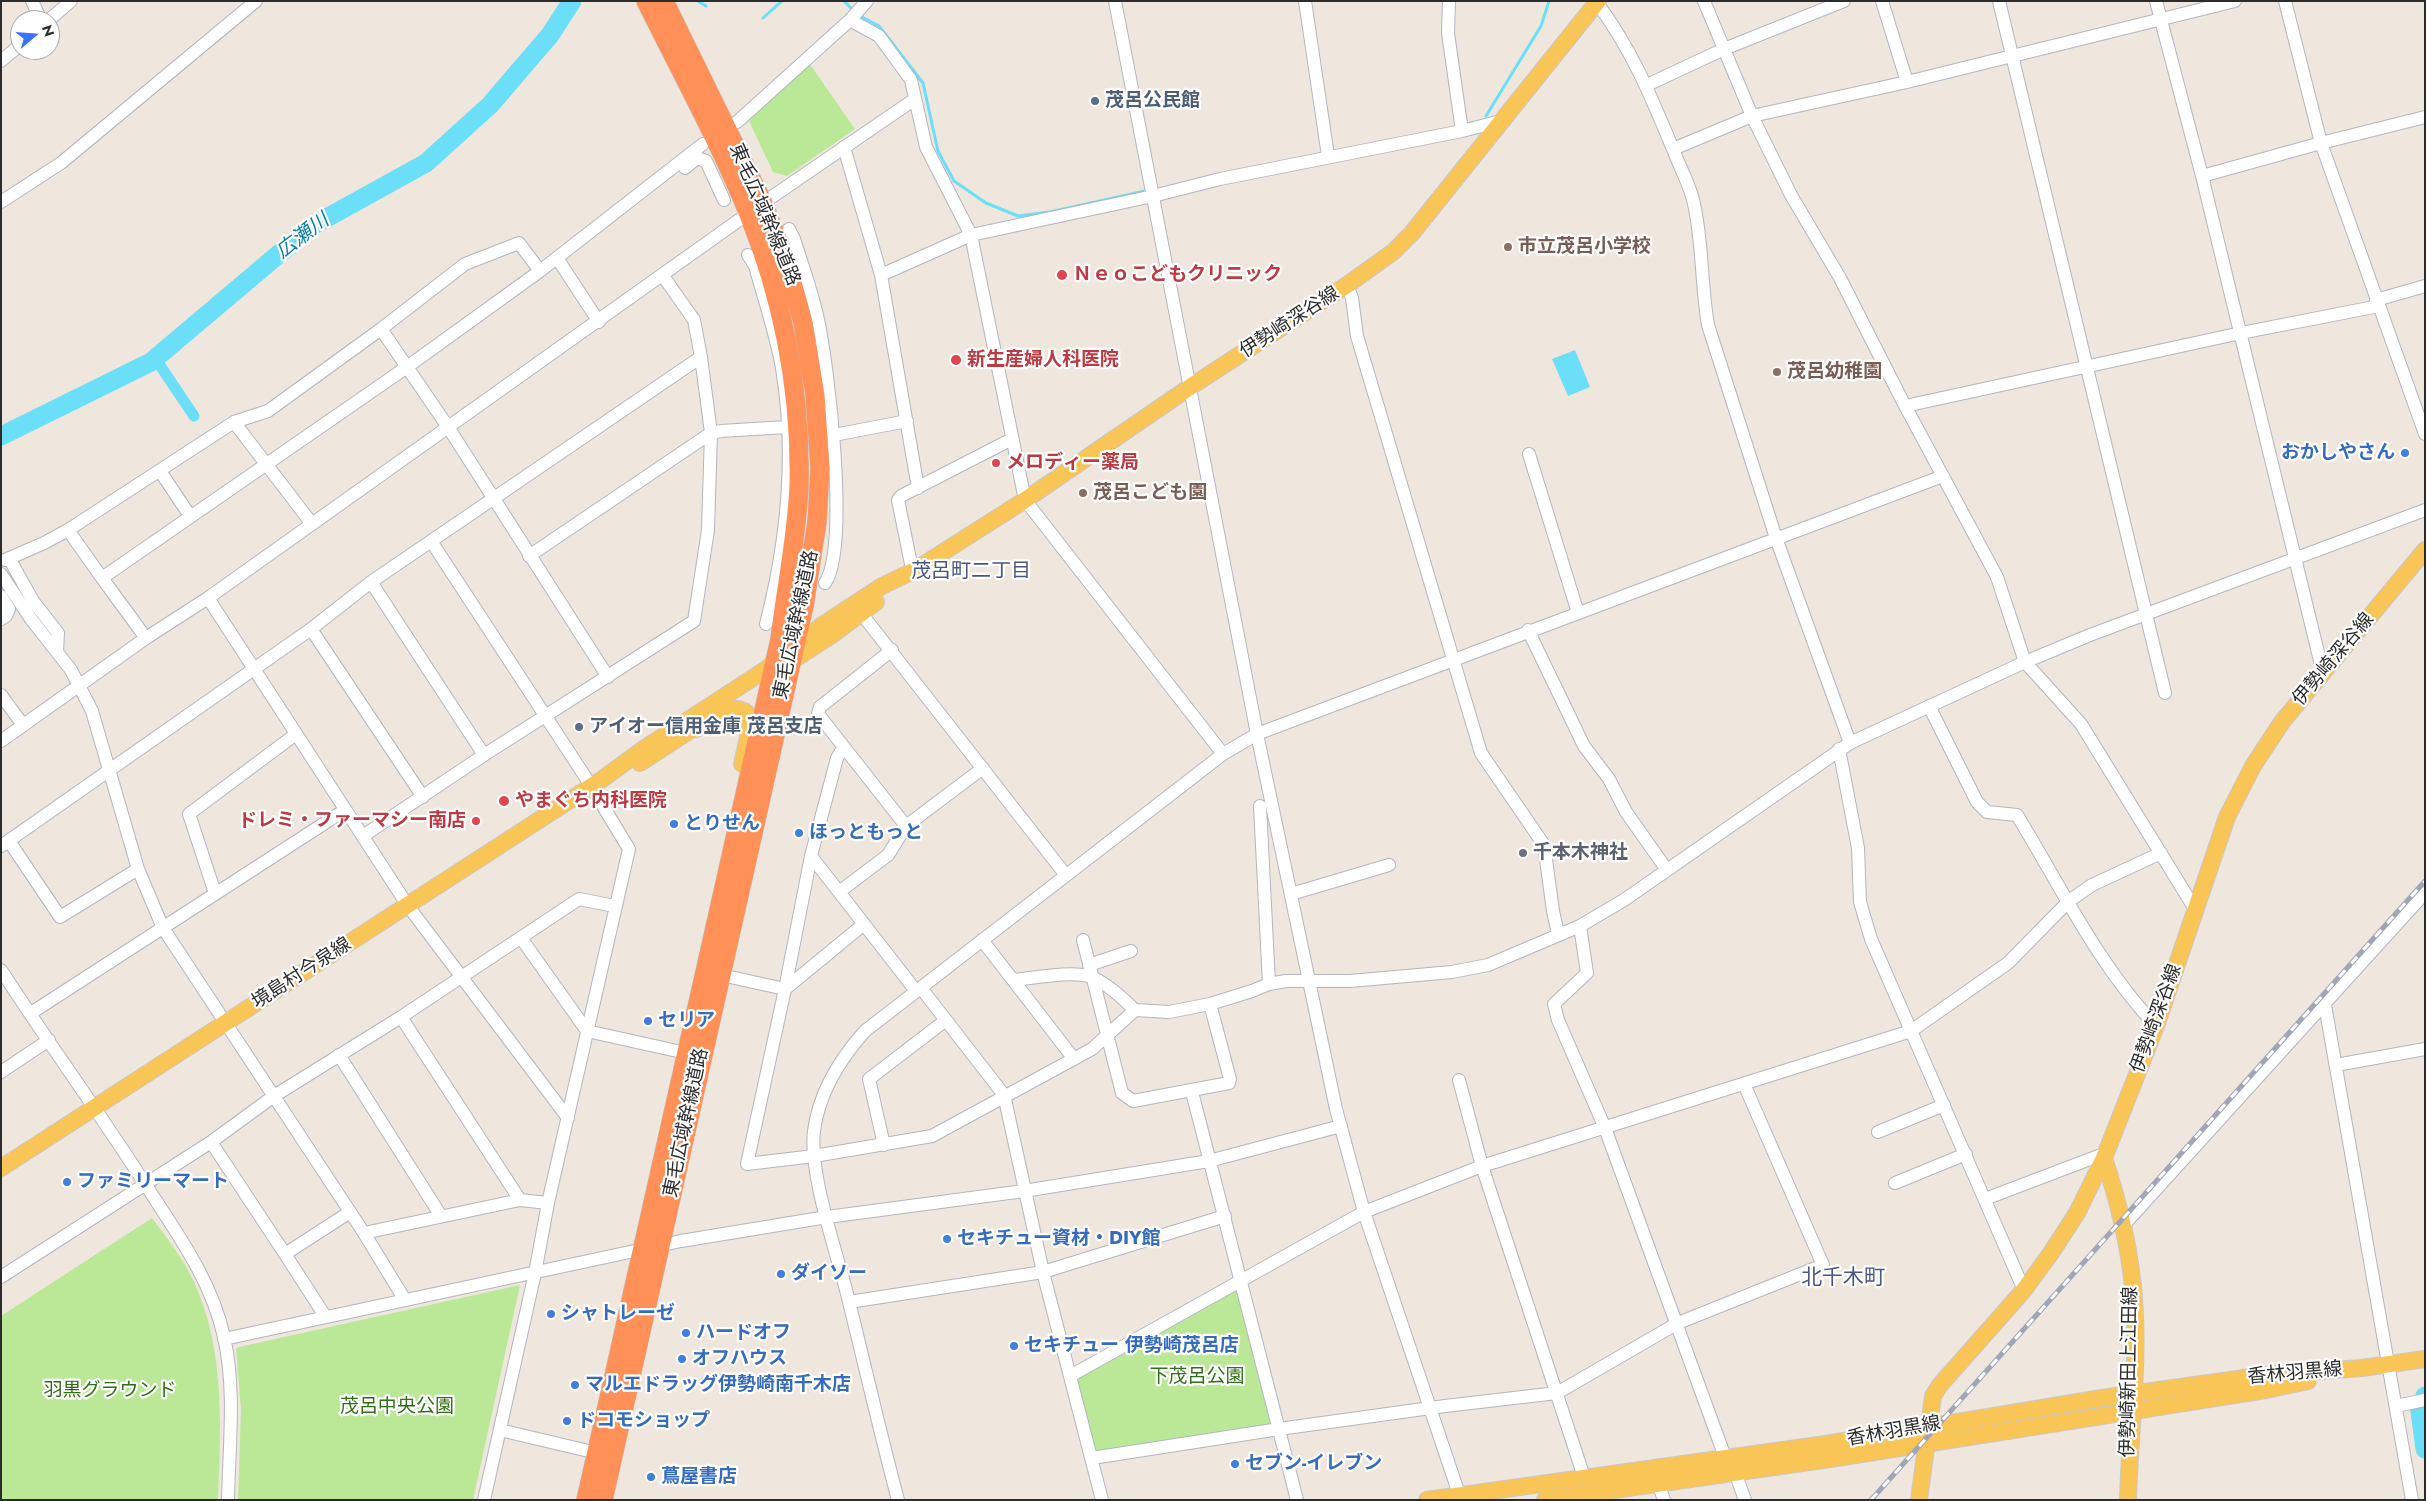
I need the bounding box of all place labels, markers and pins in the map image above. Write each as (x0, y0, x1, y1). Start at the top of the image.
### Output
place label: 茂呂公民館 (1105, 90, 1200, 112)
marker: 茂呂公民館 (1089, 95, 1101, 107)
place label: 市立茂呂小学校 (1518, 236, 1651, 258)
marker: 市立茂呂小学校 (1502, 241, 1514, 253)
place label: Ｎｅｏこどもクリニック (1073, 264, 1282, 286)
marker: Ｎｅｏこどもクリニック (1055, 268, 1069, 282)
place label: 新生産婦人科医院 (967, 349, 1119, 371)
marker: 新生産婦人科医院 (949, 353, 963, 367)
place label: 茂呂幼稚園 (1787, 361, 1882, 383)
marker: 茂呂幼稚園 (1771, 366, 1783, 378)
place label: おかしやさん (2281, 442, 2395, 464)
marker: おかしやさん (2399, 447, 2411, 459)
place label: メロディー薬局 (1006, 452, 1139, 474)
marker: メロディー薬局 (990, 457, 1002, 469)
place label: 茂呂こども園 (1093, 482, 1207, 504)
marker: 茂呂こども園 (1077, 487, 1089, 499)
place label: アイオー信用金庫 茂呂支店 (589, 716, 823, 738)
marker: アイオー信用金庫 茂呂支店 (573, 721, 585, 733)
place label: やまぐち内科医院 (515, 790, 667, 812)
marker: やまぐち内科医院 (497, 794, 511, 808)
place label: ドレミ・ファーマシー南店 (238, 810, 466, 832)
place label: とりせん (684, 813, 760, 835)
marker: ドレミ・ファーマシー南店 (470, 815, 482, 827)
marker: とりせん (668, 818, 680, 830)
place label: ほっともっと (809, 822, 923, 844)
marker: ほっともっと (793, 827, 805, 839)
place label: 千本木神社 (1533, 842, 1628, 864)
marker: 千本木神社 (1517, 847, 1529, 859)
place label: セリア (658, 1010, 715, 1032)
marker: セリア (642, 1015, 654, 1027)
place label: ファミリーマート (77, 1171, 229, 1193)
marker: ファミリーマート (61, 1176, 73, 1188)
place label: セキチュー資材・DIY館 (957, 1228, 1161, 1250)
marker: セキチュー資材・DIY館 (941, 1233, 953, 1245)
place label: ダイソー (791, 1263, 867, 1285)
marker: ダイソー (775, 1268, 787, 1280)
place label: シャトレーゼ (561, 1303, 675, 1325)
marker: シャトレーゼ (545, 1308, 557, 1320)
place label: ハードオフ (696, 1322, 791, 1344)
marker: ハードオフ (680, 1327, 692, 1339)
place label: セキチュー 伊勢崎茂呂店 (1024, 1335, 1239, 1357)
marker: セキチュー 伊勢崎茂呂店 (1008, 1340, 1020, 1352)
place label: オフハウス (692, 1348, 787, 1370)
marker: オフハウス (676, 1353, 688, 1365)
place label: マルエドラッグ伊勢崎南千木店 (585, 1374, 851, 1396)
marker: マルエドラッグ伊勢崎南千木店 (569, 1379, 581, 1391)
place label: ドコモショップ (577, 1410, 710, 1432)
marker: ドコモショップ (561, 1415, 573, 1427)
place label: セブン-イレブン (1245, 1453, 1382, 1475)
marker: セブン-イレブン (1229, 1458, 1241, 1470)
place label: 蔦屋書店 (661, 1466, 737, 1488)
marker: 蔦屋書店 (645, 1471, 657, 1483)

